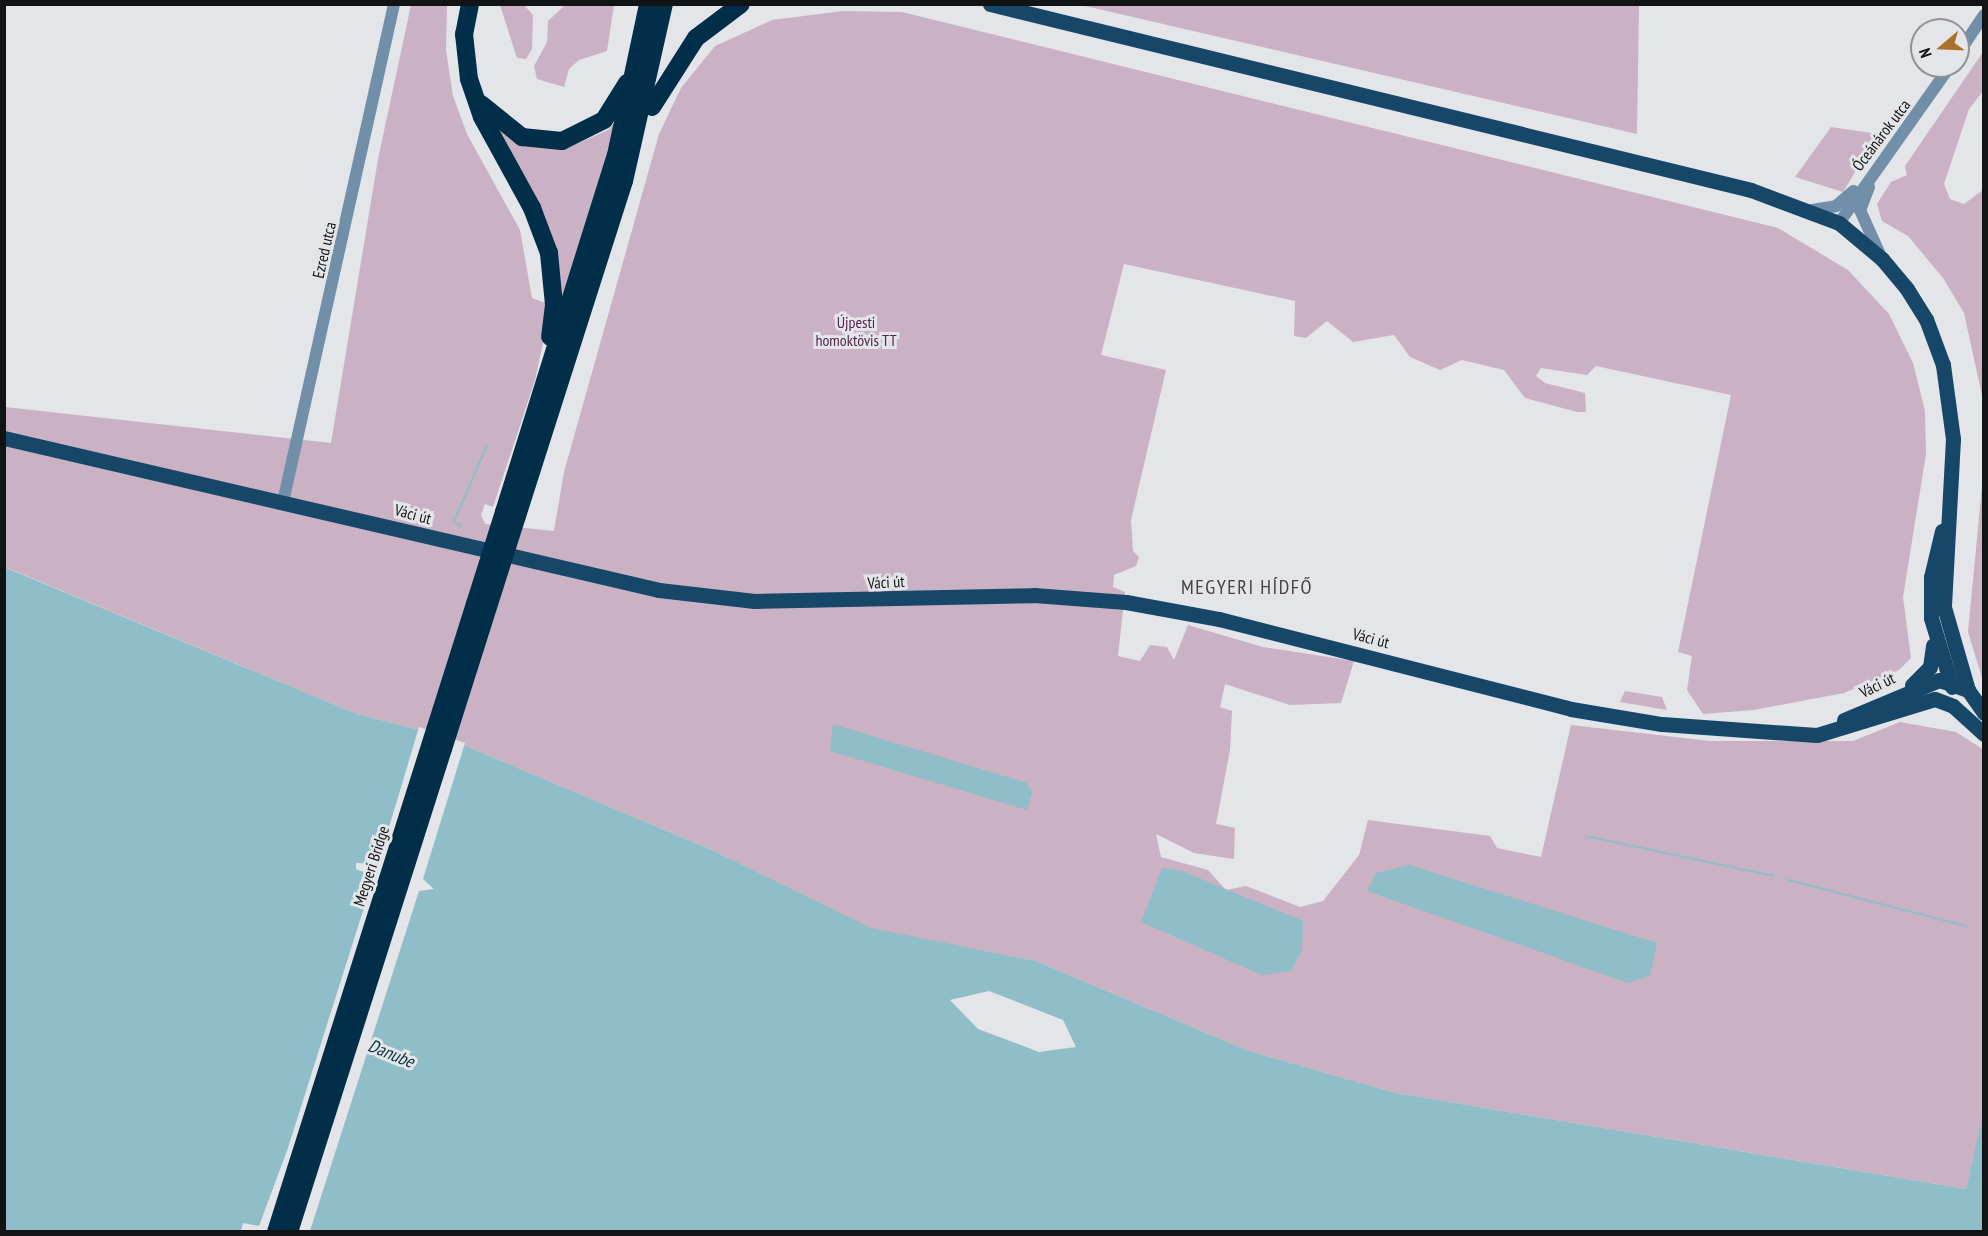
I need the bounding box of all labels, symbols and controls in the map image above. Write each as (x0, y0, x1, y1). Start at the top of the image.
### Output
north arrow (1910, 18, 1970, 78)
text: N (1914, 46, 1936, 61)
street label: Óceánárok utca (1848, 95, 1914, 175)
street label: Ezred utca (308, 220, 340, 280)
park label: Újpesti homoktövis TT (815, 312, 897, 350)
street label: Váci út (393, 500, 433, 528)
street label: Váci út (867, 571, 905, 593)
district label: MEGYERI HÍDFŐ (1181, 575, 1313, 599)
street label: Váci út (1351, 624, 1391, 652)
street label: Váci út (1856, 668, 1898, 702)
street label: Megyeri Bridge (349, 823, 393, 909)
water label: Danube (365, 1035, 417, 1073)

